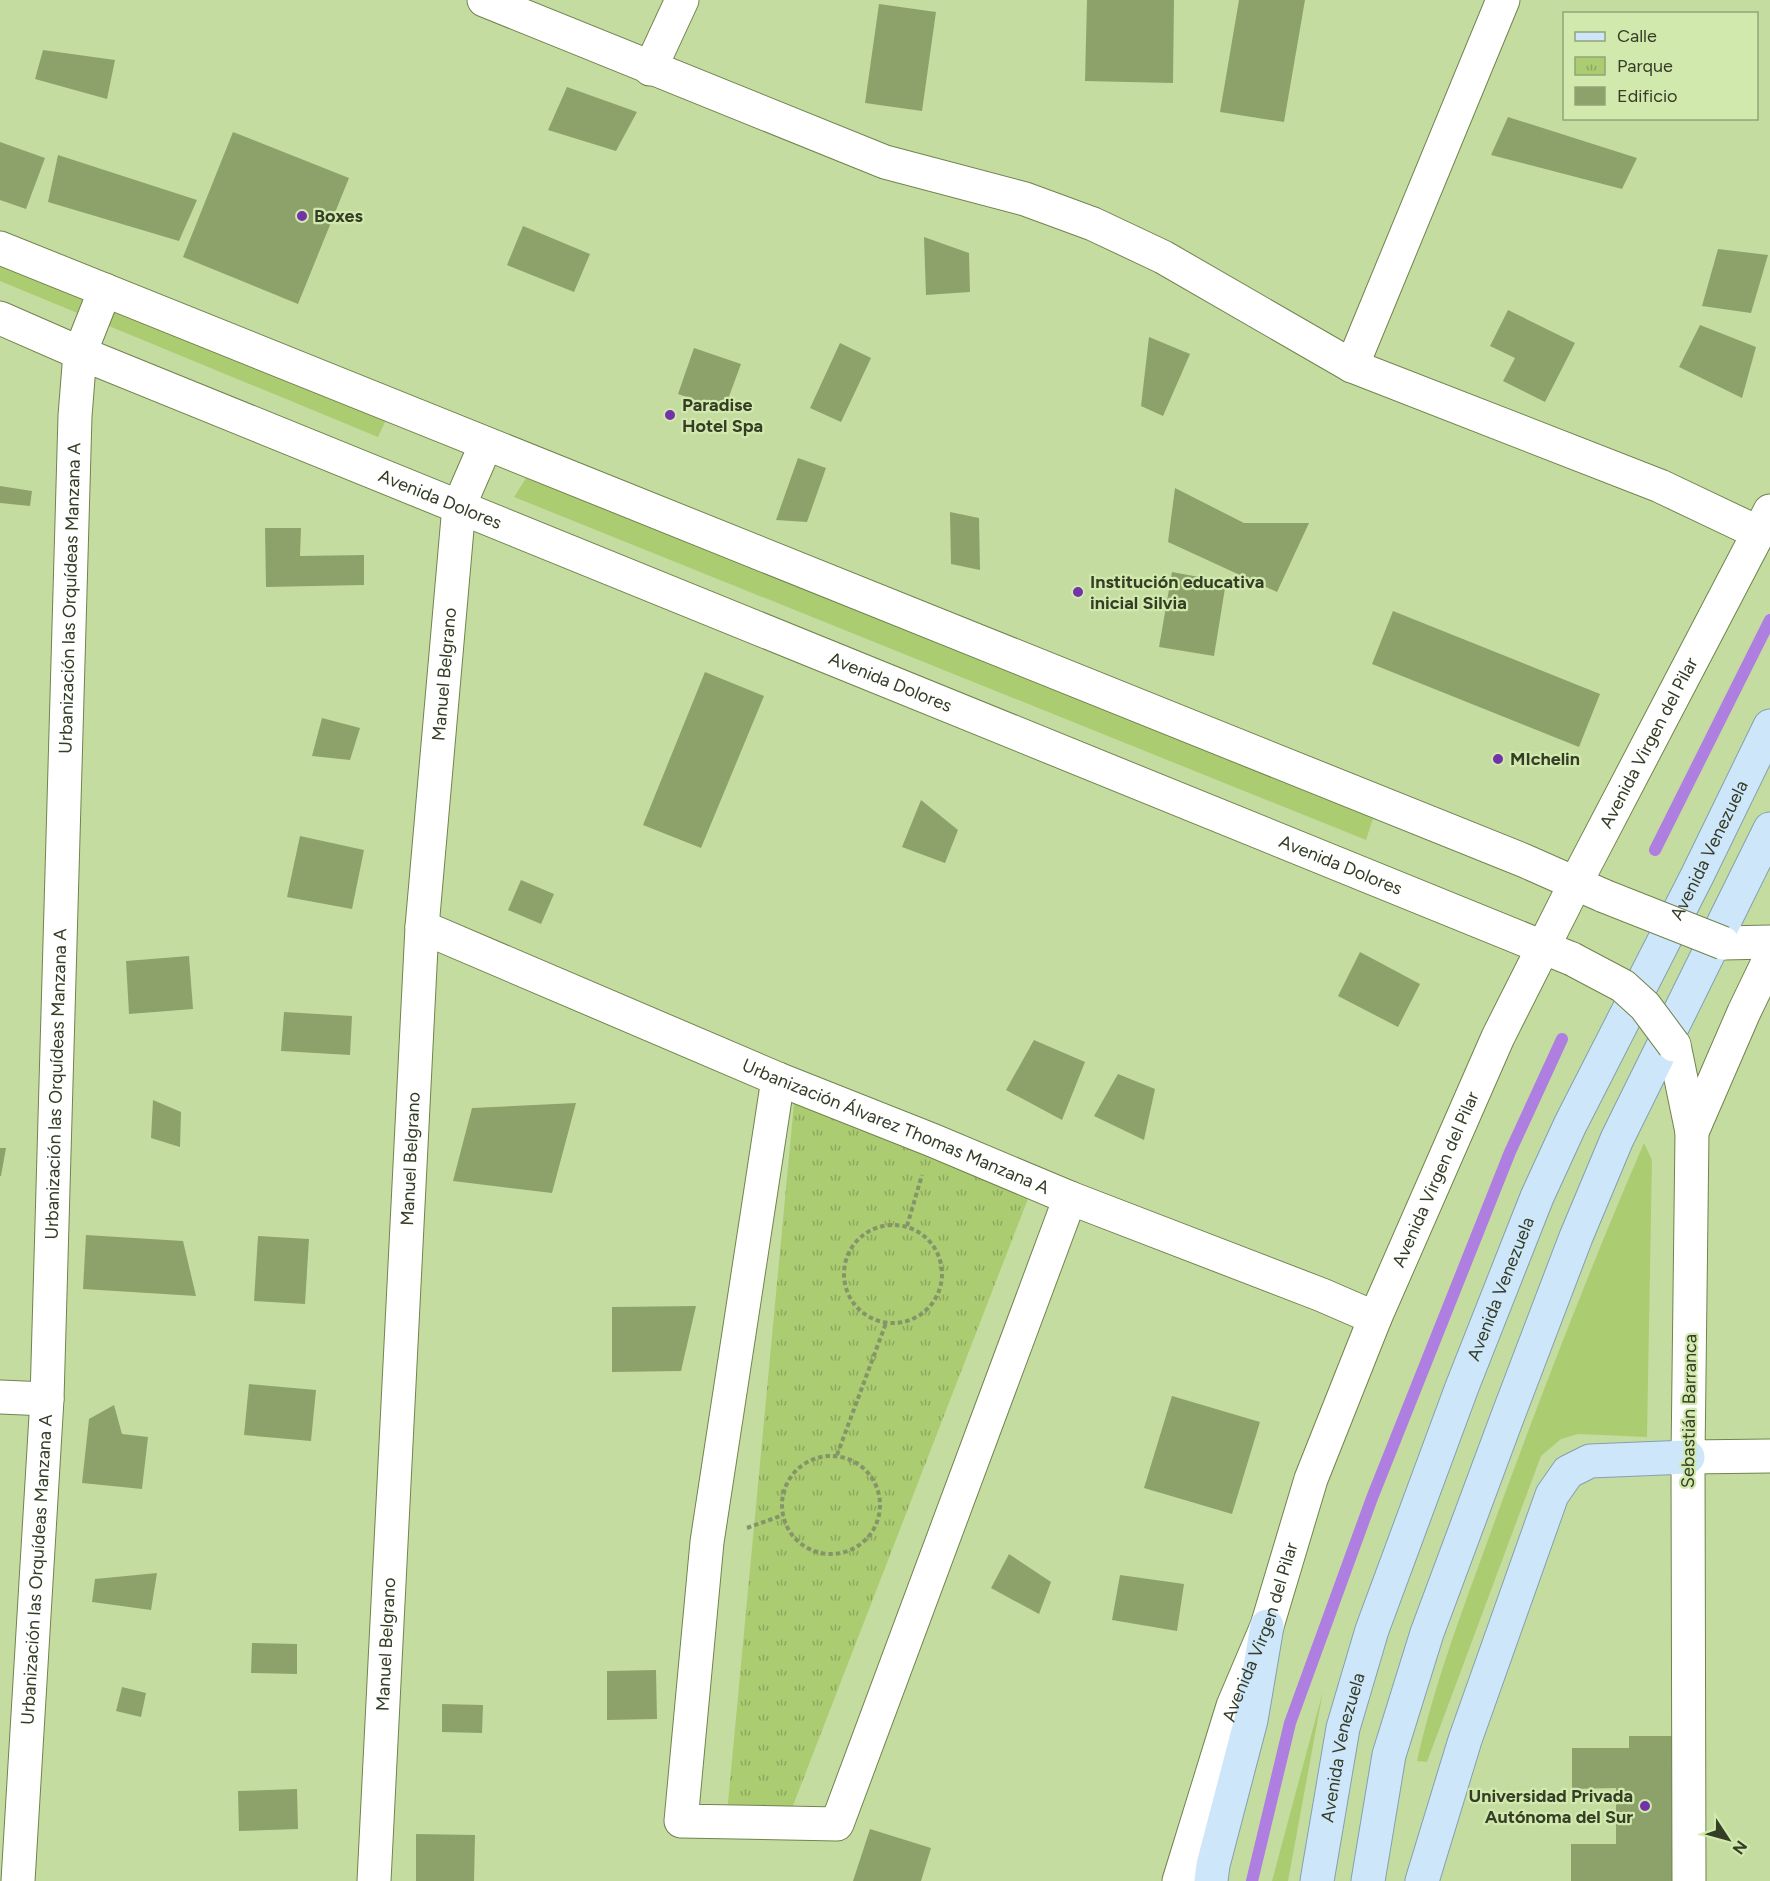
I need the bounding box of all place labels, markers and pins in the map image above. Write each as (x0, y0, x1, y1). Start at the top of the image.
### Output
place label: Boxes (314, 205, 363, 227)
marker: Boxes (295, 209, 309, 223)
place label: Paradise Hotel Spa (682, 394, 763, 437)
marker: Paradise Hotel Spa (663, 408, 677, 422)
place label: Institución educativa inicial Silvia (1090, 571, 1264, 614)
marker: Institución educativa inicial Silvia (1071, 585, 1085, 599)
place label: MIchelin (1510, 748, 1580, 770)
marker: MIchelin (1491, 752, 1505, 766)
place label: Universidad Privada Autónoma del Sur (1468, 1785, 1633, 1828)
marker: Universidad Privada Autónoma del Sur (1638, 1799, 1652, 1813)

